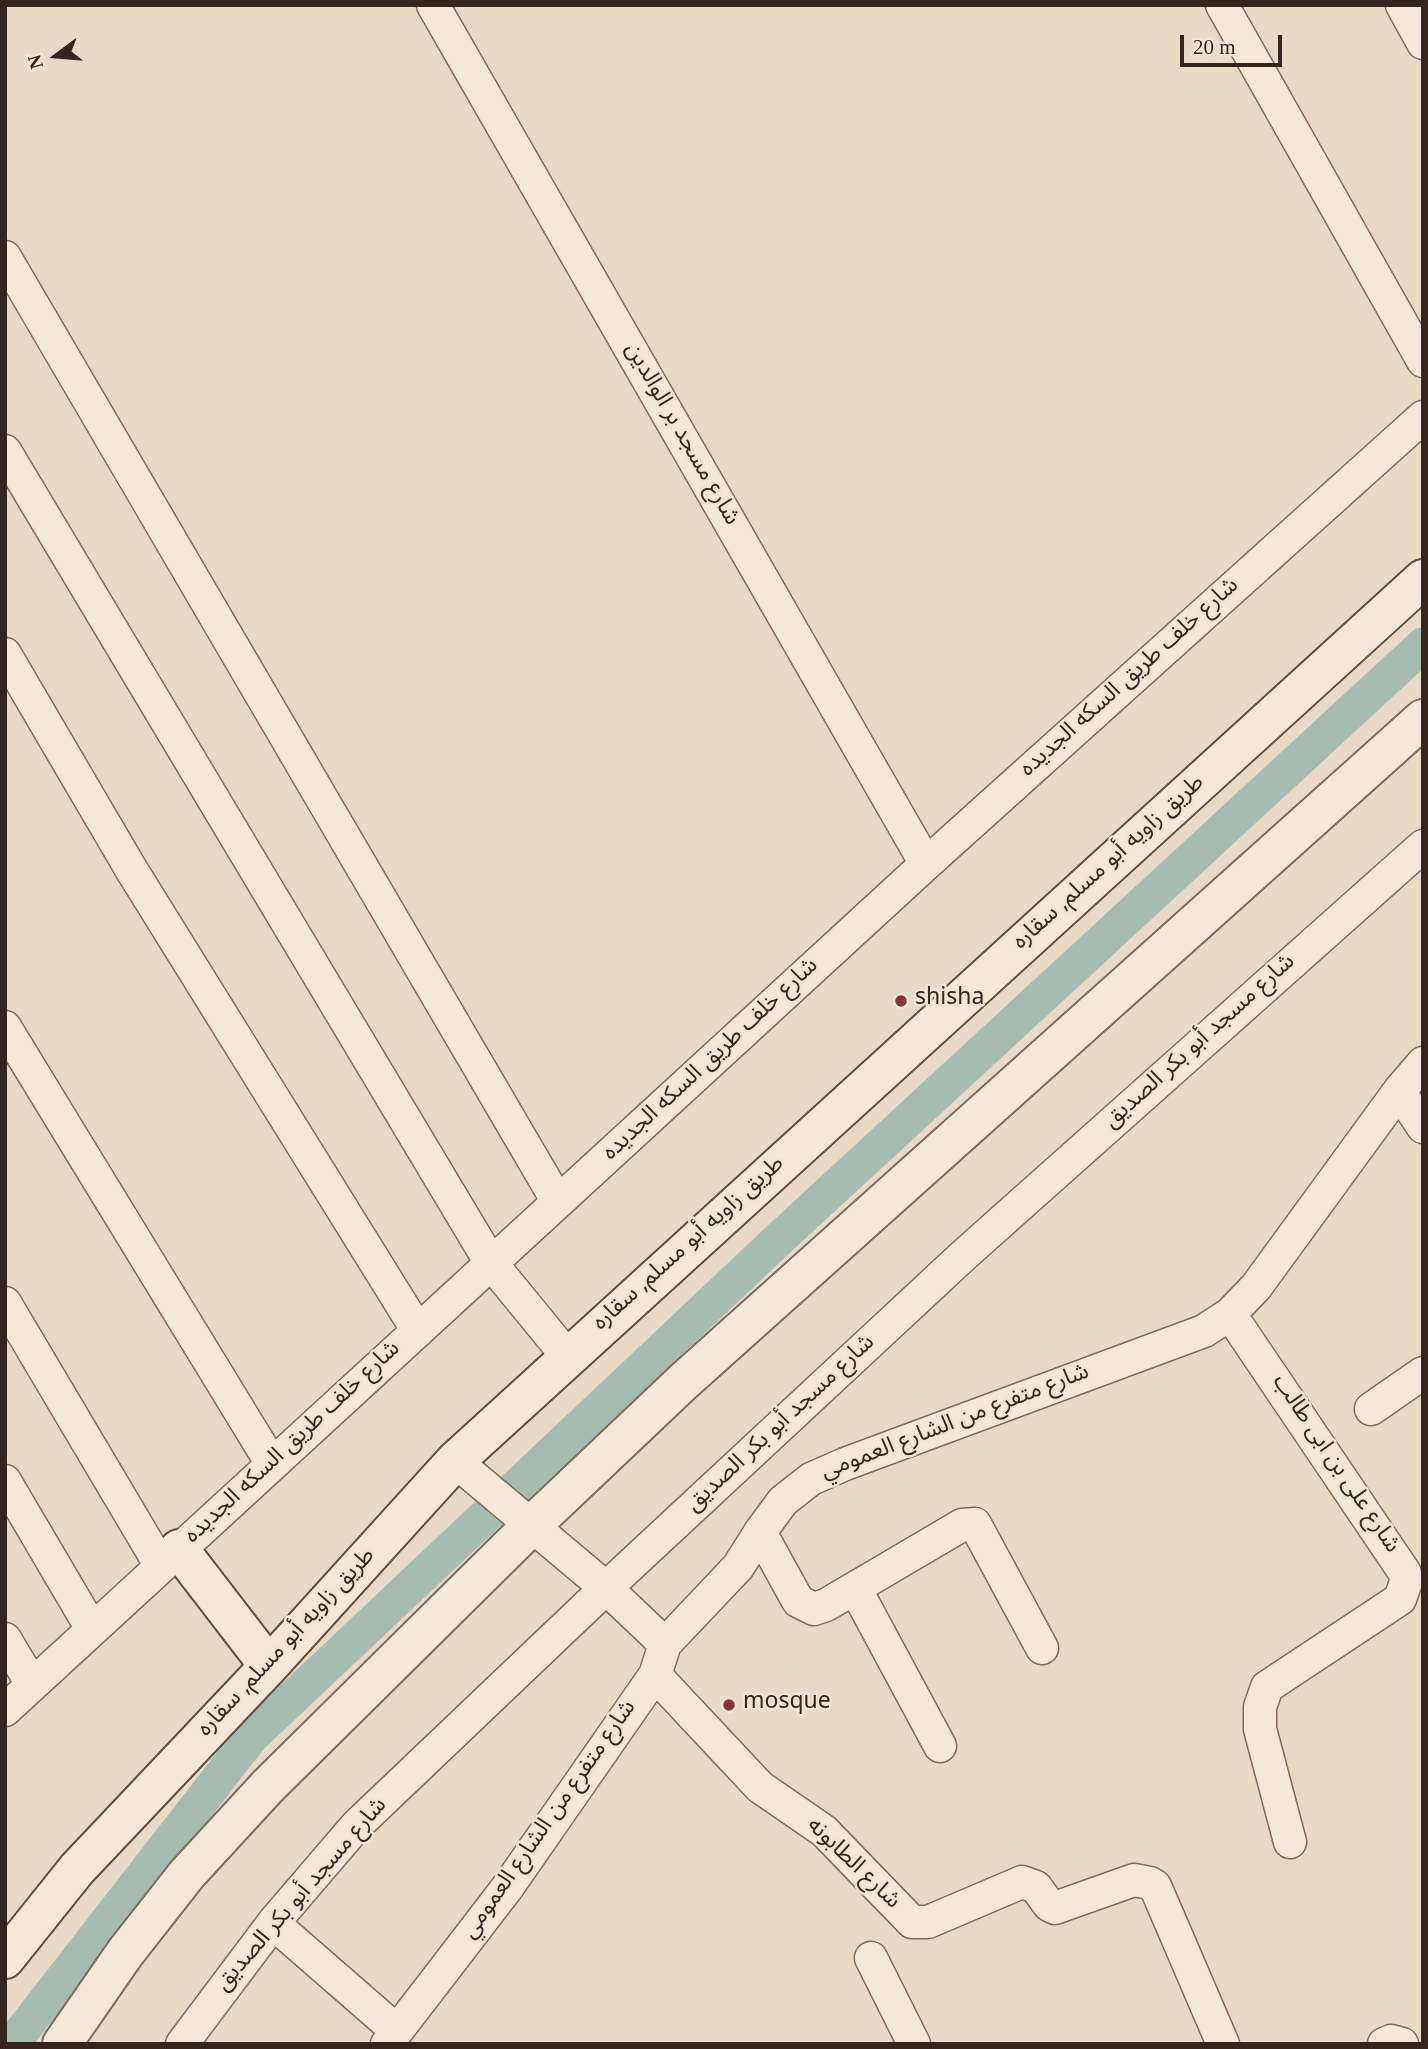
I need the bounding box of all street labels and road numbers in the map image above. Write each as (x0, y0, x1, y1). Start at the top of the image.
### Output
street label: شارع مسجد بر الوالدين (616, 339, 744, 531)
street label: شارع خلف طريق السكه الجديده (1016, 574, 1246, 784)
street label: طريق زاويه أبو مسلم, سقاره (1009, 771, 1211, 957)
street label: شارع مسجد أبو بكر الصديق (1100, 950, 1302, 1136)
street label: شارع خلف طريق السكه الجديده (599, 954, 825, 1168)
street label: طريق زاويه أبو مسلم, سقاره (589, 1152, 791, 1338)
street label: شارع مسجد أبو بكر الصديق (682, 1330, 882, 1520)
street label: شارع خلف طريق السكه الجديده (181, 1337, 407, 1551)
street label: شارع متفرع من الشارع العمومي (818, 1360, 1094, 1488)
street label: شارع على بن ابى طالب (1264, 1371, 1404, 1559)
street label: طريق زاويه أبو مسلم, سقاره (193, 1544, 383, 1744)
street label: شارع متفرع من الشارع العمومي (458, 1696, 644, 1946)
street label: شارع مسجد أبو بكر الصديق (211, 1793, 395, 1999)
street label: شارع الطابونه (799, 1814, 905, 1916)

